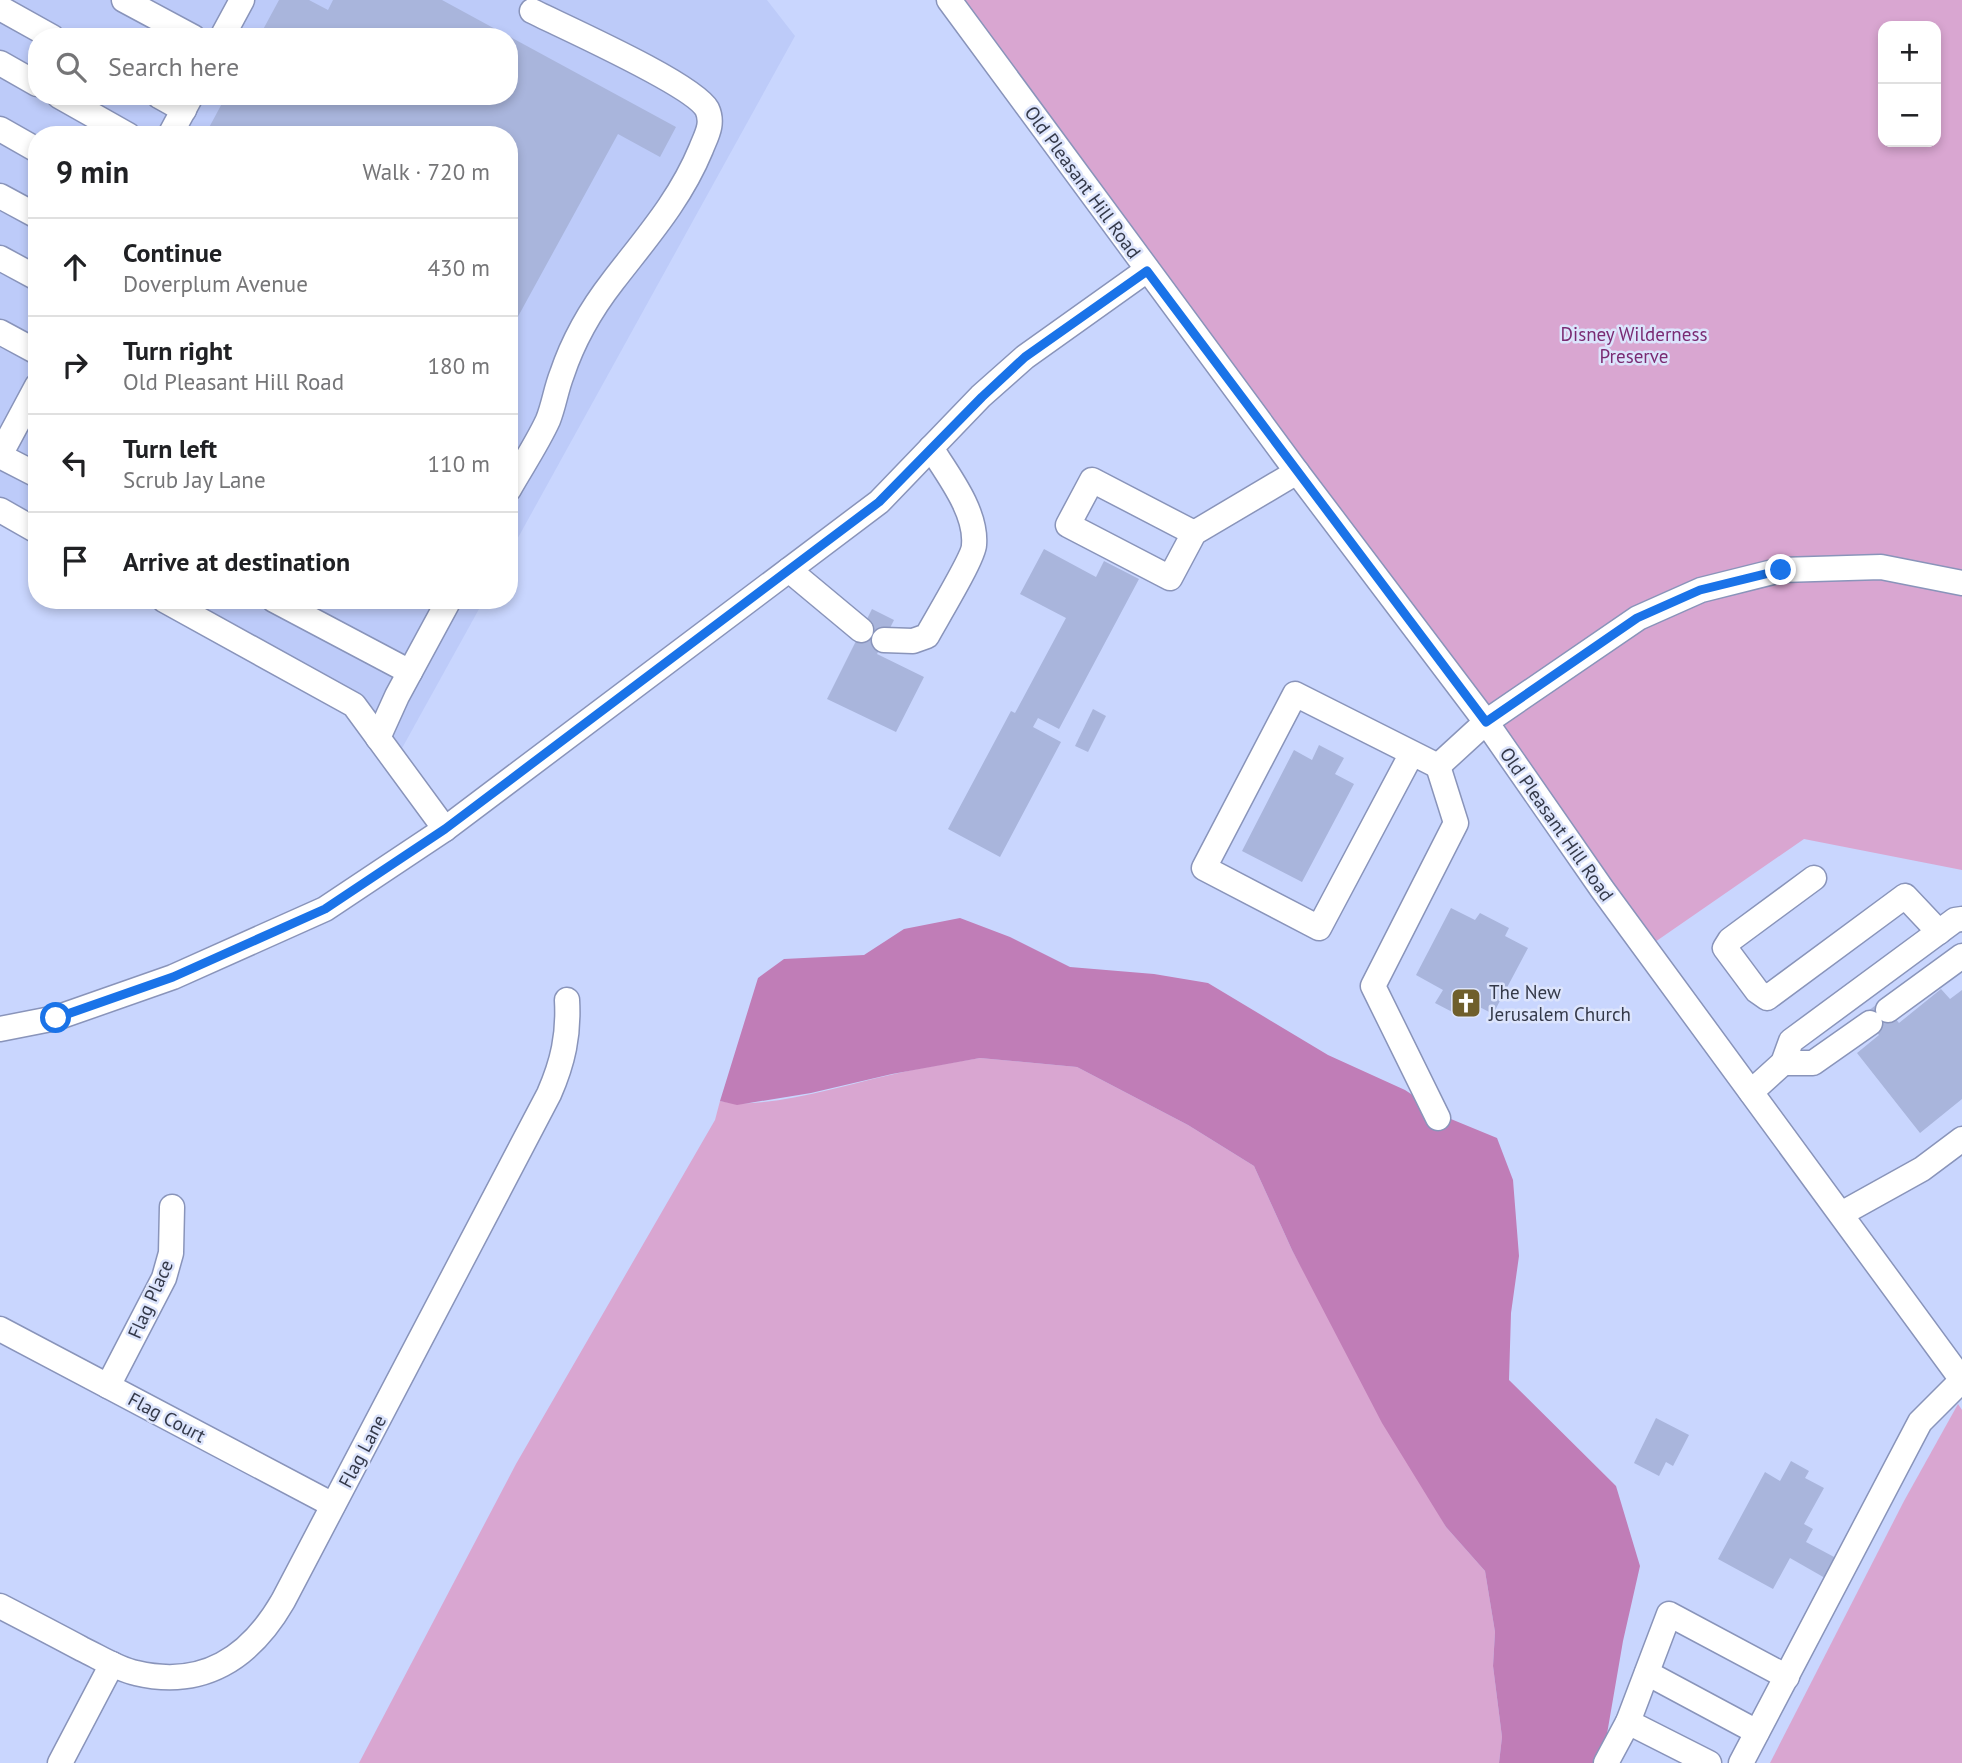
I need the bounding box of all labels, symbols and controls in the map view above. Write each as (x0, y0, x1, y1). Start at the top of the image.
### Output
map controls (1878, 21, 1941, 147)
button: + (1878, 21, 1941, 84)
search box (28, 28, 518, 105)
icon: search (52, 48, 90, 86)
text: Search here (108, 50, 239, 83)
button: − (1878, 84, 1941, 147)
street label: Old Pleasant Hill Road (1020, 101, 1146, 263)
text: 9 min (56, 152, 129, 191)
text: Walk · 720 m (363, 157, 490, 186)
text: Continue (123, 236, 222, 269)
icon: ahead (56, 248, 94, 286)
text: 430 m (428, 253, 490, 282)
text: Doverplum Avenue (123, 269, 308, 298)
park label: Disney Wilderness Preserve (1561, 322, 1707, 368)
text: Turn right (123, 334, 232, 367)
icon: right (56, 346, 94, 384)
text: 180 m (428, 351, 490, 380)
text: Old Pleasant Hill Road (123, 367, 344, 396)
text: Turn left (123, 432, 217, 465)
icon: left (56, 444, 94, 482)
text: 110 m (428, 449, 490, 478)
text: Scrub Jay Lane (123, 465, 266, 494)
icon: arrive (56, 542, 94, 580)
text: Arrive at destination (123, 545, 350, 578)
route end (1765, 554, 1796, 585)
street label: Old Pleasant Hill Road (1495, 742, 1619, 906)
place label: The New Jerusalem Church (1488, 980, 1631, 1026)
church icon: The New Jerusalem Church (1449, 986, 1483, 1020)
route start (40, 1002, 71, 1033)
street label: Flag Place (122, 1256, 178, 1342)
street label: Flag Court (124, 1387, 210, 1448)
street label: Flag Lane (333, 1410, 391, 1492)

